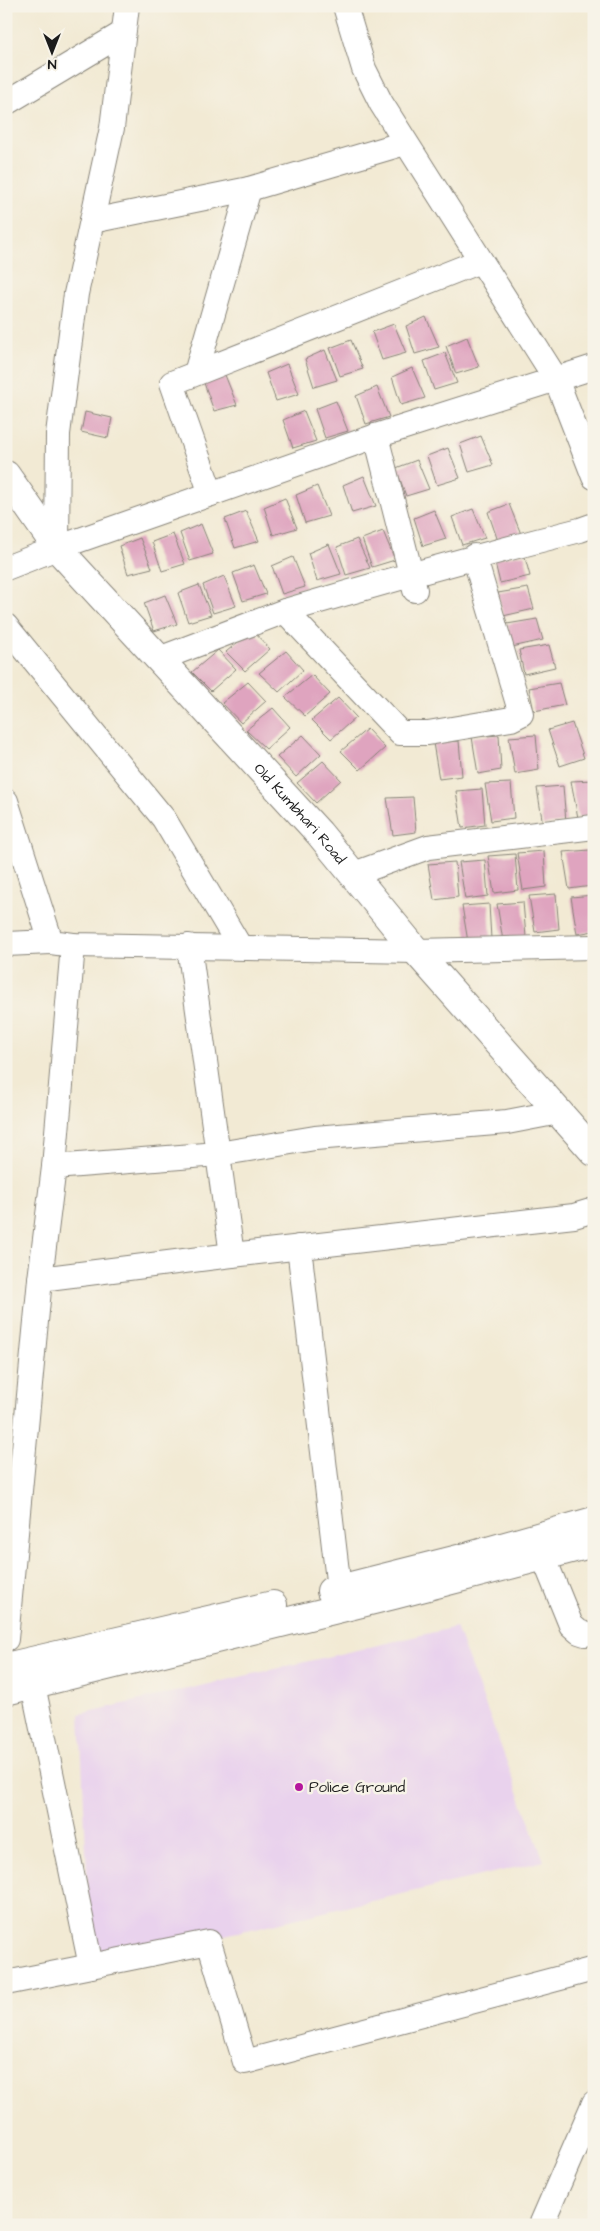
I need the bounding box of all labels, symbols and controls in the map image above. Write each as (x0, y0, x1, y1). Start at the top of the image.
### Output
north arrow (28, 28, 78, 78)
text: N (47, 54, 56, 74)
street label: Old Kumbhari Road (249, 758, 351, 869)
place label: Police Ground (309, 1777, 405, 1798)
marker: Police Ground (293, 1781, 305, 1793)

